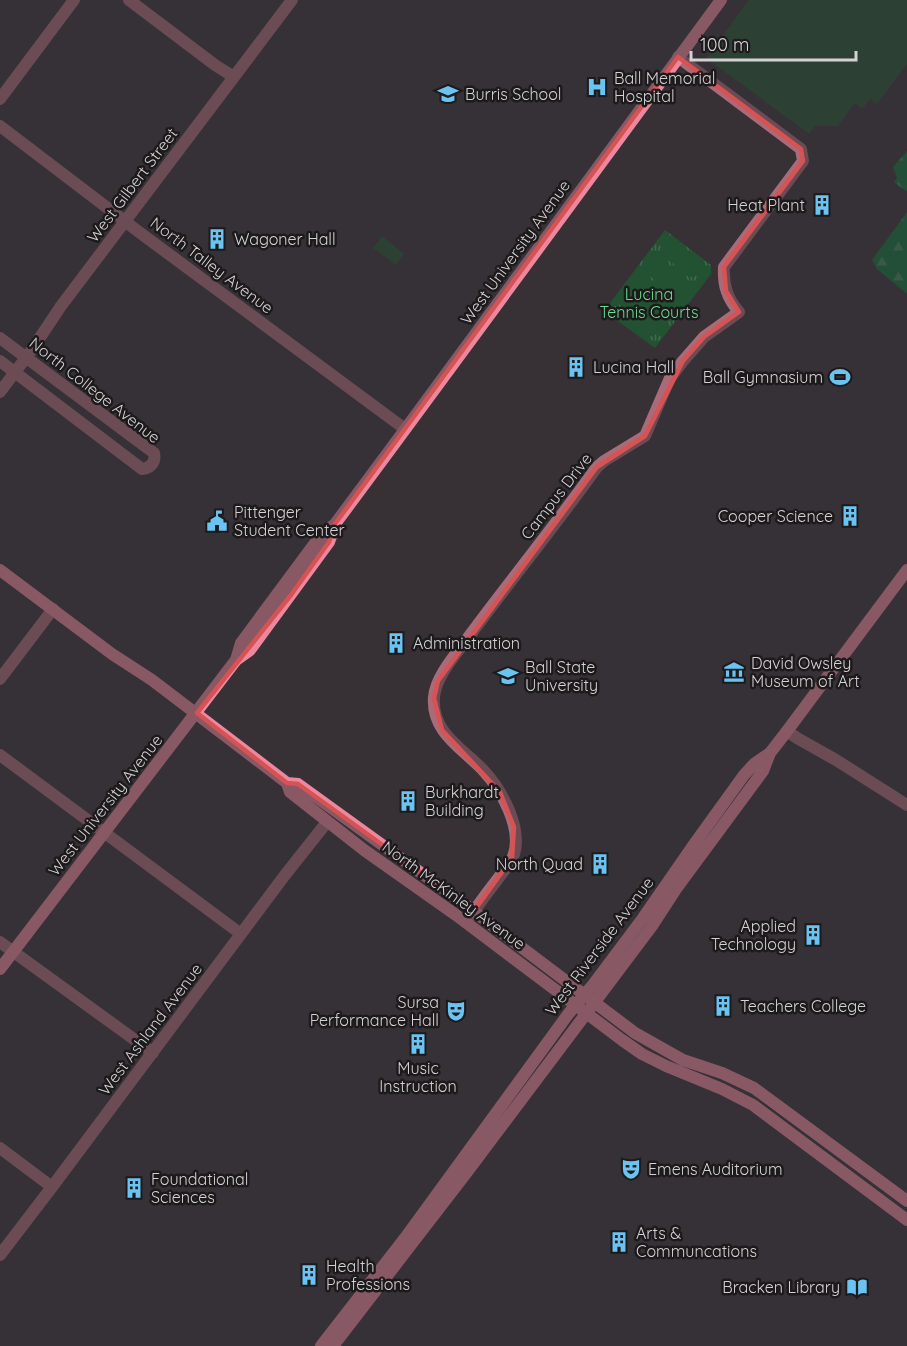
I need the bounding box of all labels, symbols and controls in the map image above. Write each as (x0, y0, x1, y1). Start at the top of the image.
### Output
scale bar (691, 24, 856, 62)
text: 100 m (700, 33, 749, 56)
place label: Ball Memorial Hospital (614, 68, 715, 106)
hospital icon: Ball Memorial Hospital (585, 75, 609, 99)
school or university icon: Burris School (436, 82, 460, 106)
place label: Burris School (465, 84, 562, 104)
street label: West Gilbert Street (82, 124, 182, 246)
street label: West University Avenue (456, 176, 574, 328)
building icon: Heat Plant (810, 193, 834, 217)
place label: Heat Plant (727, 195, 805, 215)
street label: North Talley Avenue (147, 212, 277, 318)
building icon: Wagoner Hall (205, 227, 229, 251)
place label: Wagoner Hall (234, 229, 336, 249)
park label: Lucina Tennis Courts (599, 284, 699, 322)
street label: North College Avenue (26, 333, 164, 447)
building icon: Lucina Hall (564, 355, 588, 379)
place label: Lucina Hall (593, 357, 674, 377)
sports icon: Ball Gymnasium (828, 365, 852, 389)
place label: Ball Gymnasium (703, 367, 823, 387)
street label: Campus Drive (516, 449, 596, 543)
place label: Pittenger Student Center (234, 502, 345, 540)
building icon: Cooper Science (838, 504, 862, 528)
place label: Cooper Science (718, 506, 833, 526)
public building icon: Pittenger Student Center (205, 509, 229, 533)
building icon: Administration (384, 631, 408, 655)
place label: Administration (413, 633, 520, 653)
place label: David Owsley Museum of Art (751, 653, 860, 691)
place label: Ball State University (525, 657, 598, 695)
museum icon: David Owsley Museum of Art (722, 660, 746, 684)
school or university icon: Ball State University (496, 664, 520, 688)
street label: West University Avenue (44, 730, 166, 880)
place label: Burkhardt Building (425, 782, 499, 820)
building icon: Burkhardt Building (396, 789, 420, 813)
street label: North McKinley Avenue (379, 836, 529, 954)
building icon: North Quad (588, 852, 612, 876)
place label: North Quad (496, 854, 583, 874)
street label: West Riverside Avenue (540, 873, 658, 1019)
place label: Applied Technology (711, 916, 796, 954)
building icon: Applied Technology (801, 923, 825, 947)
street label: West Ashland Avenue (94, 959, 206, 1099)
place label: Sursa Performance Hall (310, 992, 439, 1030)
building icon: Teachers College (711, 994, 735, 1018)
place label: Teachers College (740, 996, 866, 1016)
theatre icon: Sursa Performance Hall (444, 999, 468, 1023)
building icon: Music Instruction (406, 1032, 430, 1056)
place label: Music Instruction (379, 1058, 457, 1096)
theatre icon: Emens Auditorium (619, 1157, 643, 1181)
place label: Emens Auditorium (648, 1159, 783, 1179)
place label: Foundational Sciences (151, 1169, 248, 1207)
building icon: Foundational Sciences (122, 1176, 146, 1200)
place label: Arts & Communcations (636, 1223, 757, 1261)
building icon: Arts & Communcations (607, 1230, 631, 1254)
place label: Health Professions (326, 1256, 410, 1294)
building icon: Health Professions (297, 1263, 321, 1287)
library icon: Bracken Library (845, 1275, 869, 1299)
place label: Bracken Library (722, 1277, 840, 1297)

